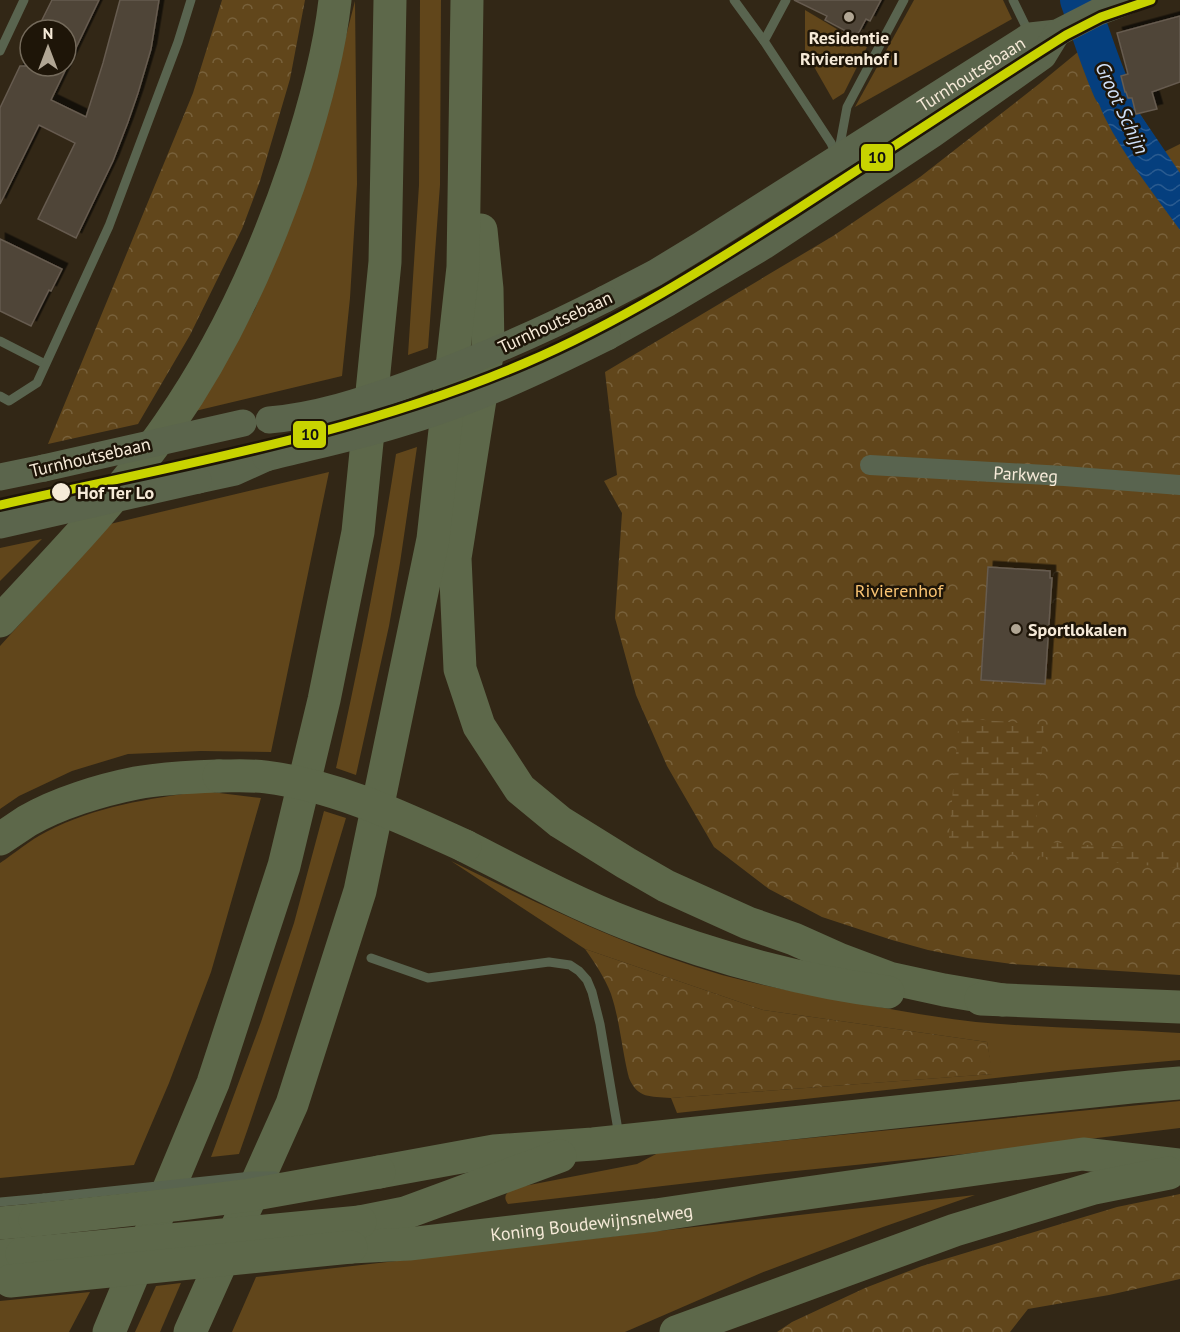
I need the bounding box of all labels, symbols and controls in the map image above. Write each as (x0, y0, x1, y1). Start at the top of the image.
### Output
marker: Residentie Rivierenhof I (842, 10, 856, 24)
north arrow (18, 18, 78, 78)
text: N (43, 23, 53, 43)
place label: Residentie Rivierenhof I (800, 26, 898, 70)
street label: Turnhoutsebaan (913, 31, 1029, 116)
water label: Groot Schijn (1089, 57, 1155, 159)
line badge: 10 (860, 143, 894, 172)
text: 10 (868, 147, 886, 167)
street label: Turnhoutsebaan (494, 286, 616, 358)
line badge: 10 (292, 420, 327, 449)
text: 10 (301, 424, 319, 444)
street label: Turnhoutsebaan (27, 432, 153, 482)
street label: Parkweg (993, 461, 1059, 487)
marker: Hof Ter Lo (50, 481, 72, 503)
place label: Hof Ter Lo (77, 481, 154, 504)
park label: Rivierenhof (855, 579, 944, 602)
place label: Sportlokalen (1028, 618, 1127, 641)
marker: Sportlokalen (1009, 622, 1023, 636)
street label: Koning Boudewijnsnelweg (489, 1198, 694, 1246)

